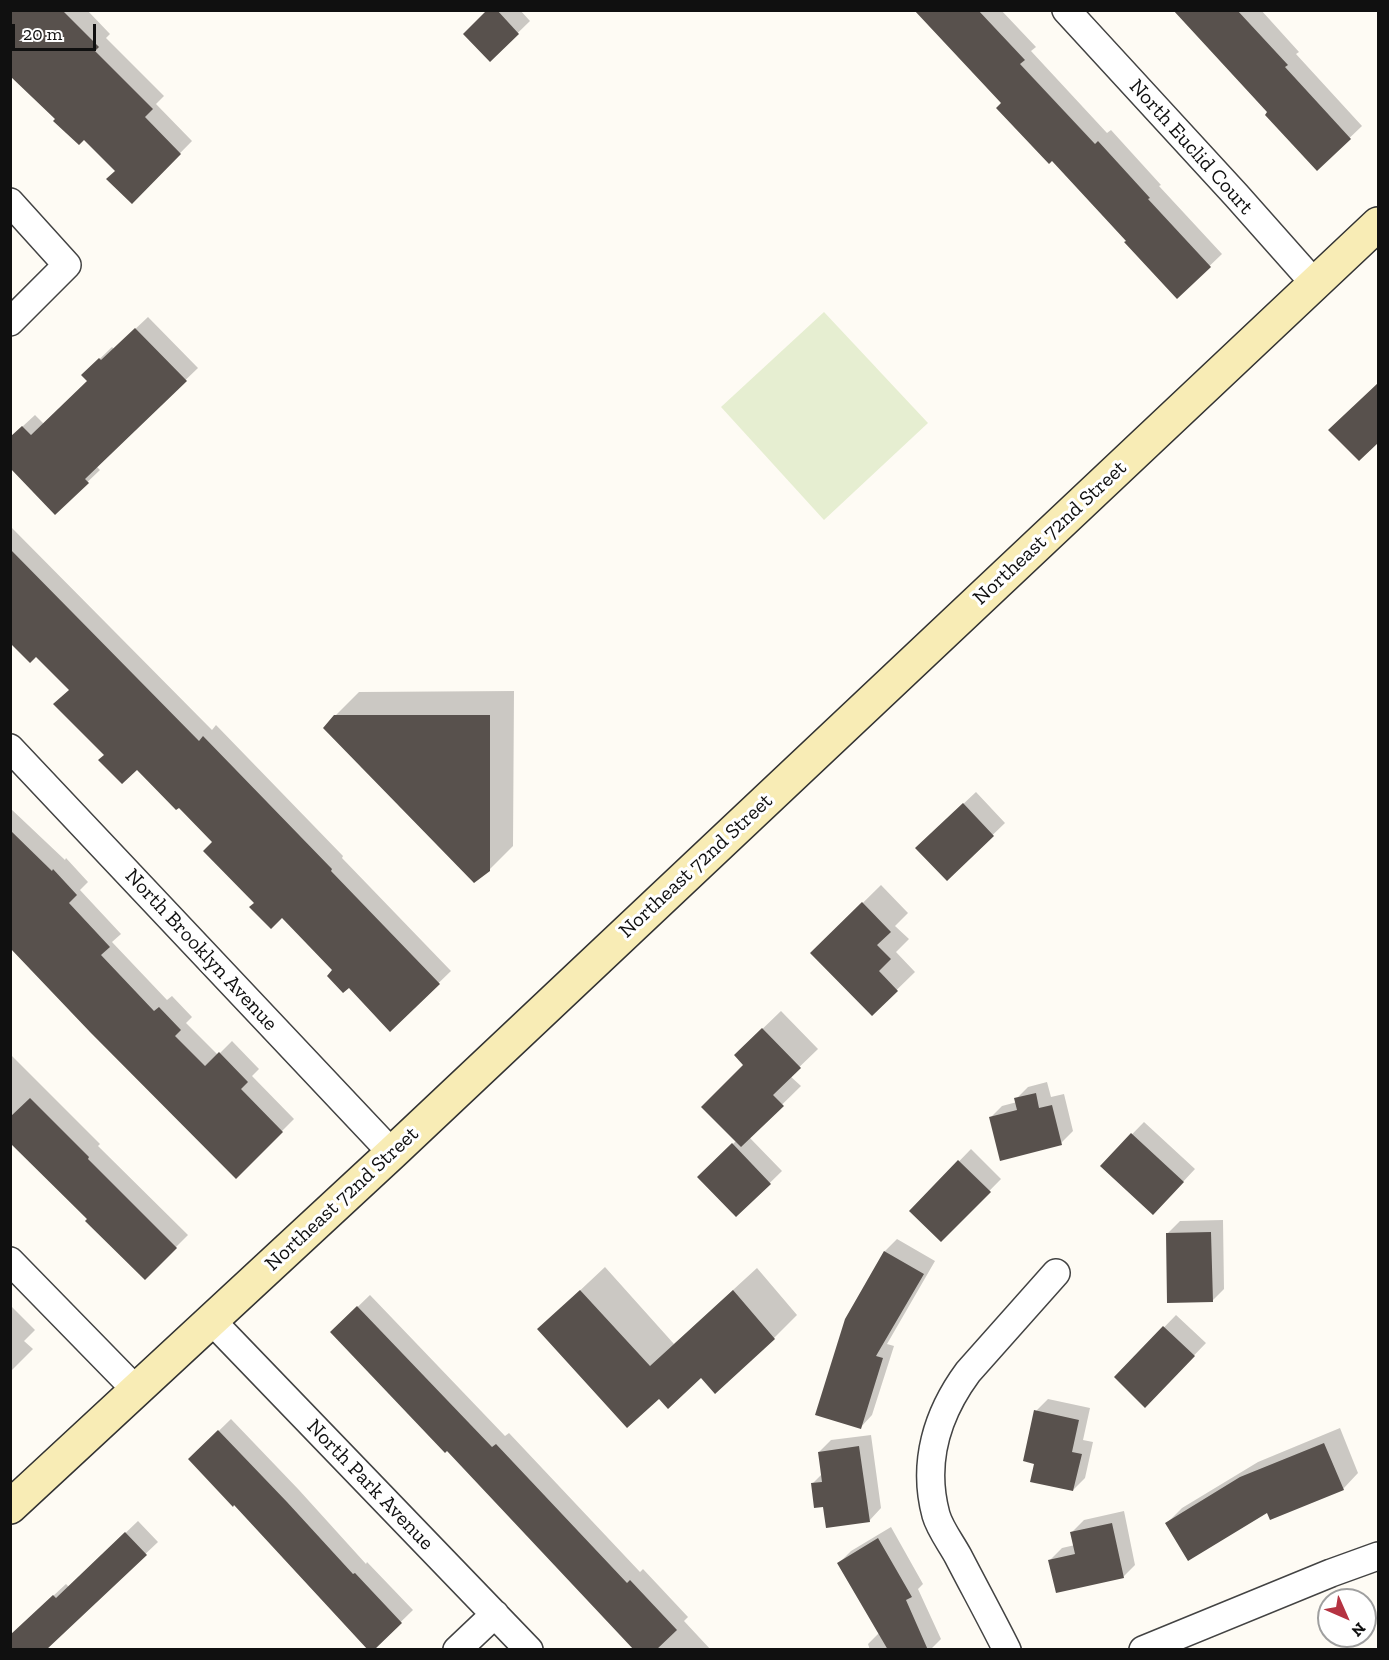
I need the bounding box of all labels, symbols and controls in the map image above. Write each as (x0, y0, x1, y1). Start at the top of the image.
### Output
scale bar (15, 12, 99, 50)
text: 20 m (23, 23, 62, 45)
street label: North Euclid Court (1124, 74, 1258, 220)
street label: Northeast 72nd Street (968, 455, 1132, 611)
street label: Northeast 72nd Street (614, 788, 778, 944)
street label: North Brooklyn Avenue (119, 864, 283, 1036)
street label: Northeast 72nd Street (260, 1121, 424, 1277)
street label: North Park Avenue (301, 1414, 439, 1556)
north arrow (1317, 1588, 1377, 1648)
text: N (1348, 1619, 1370, 1641)

